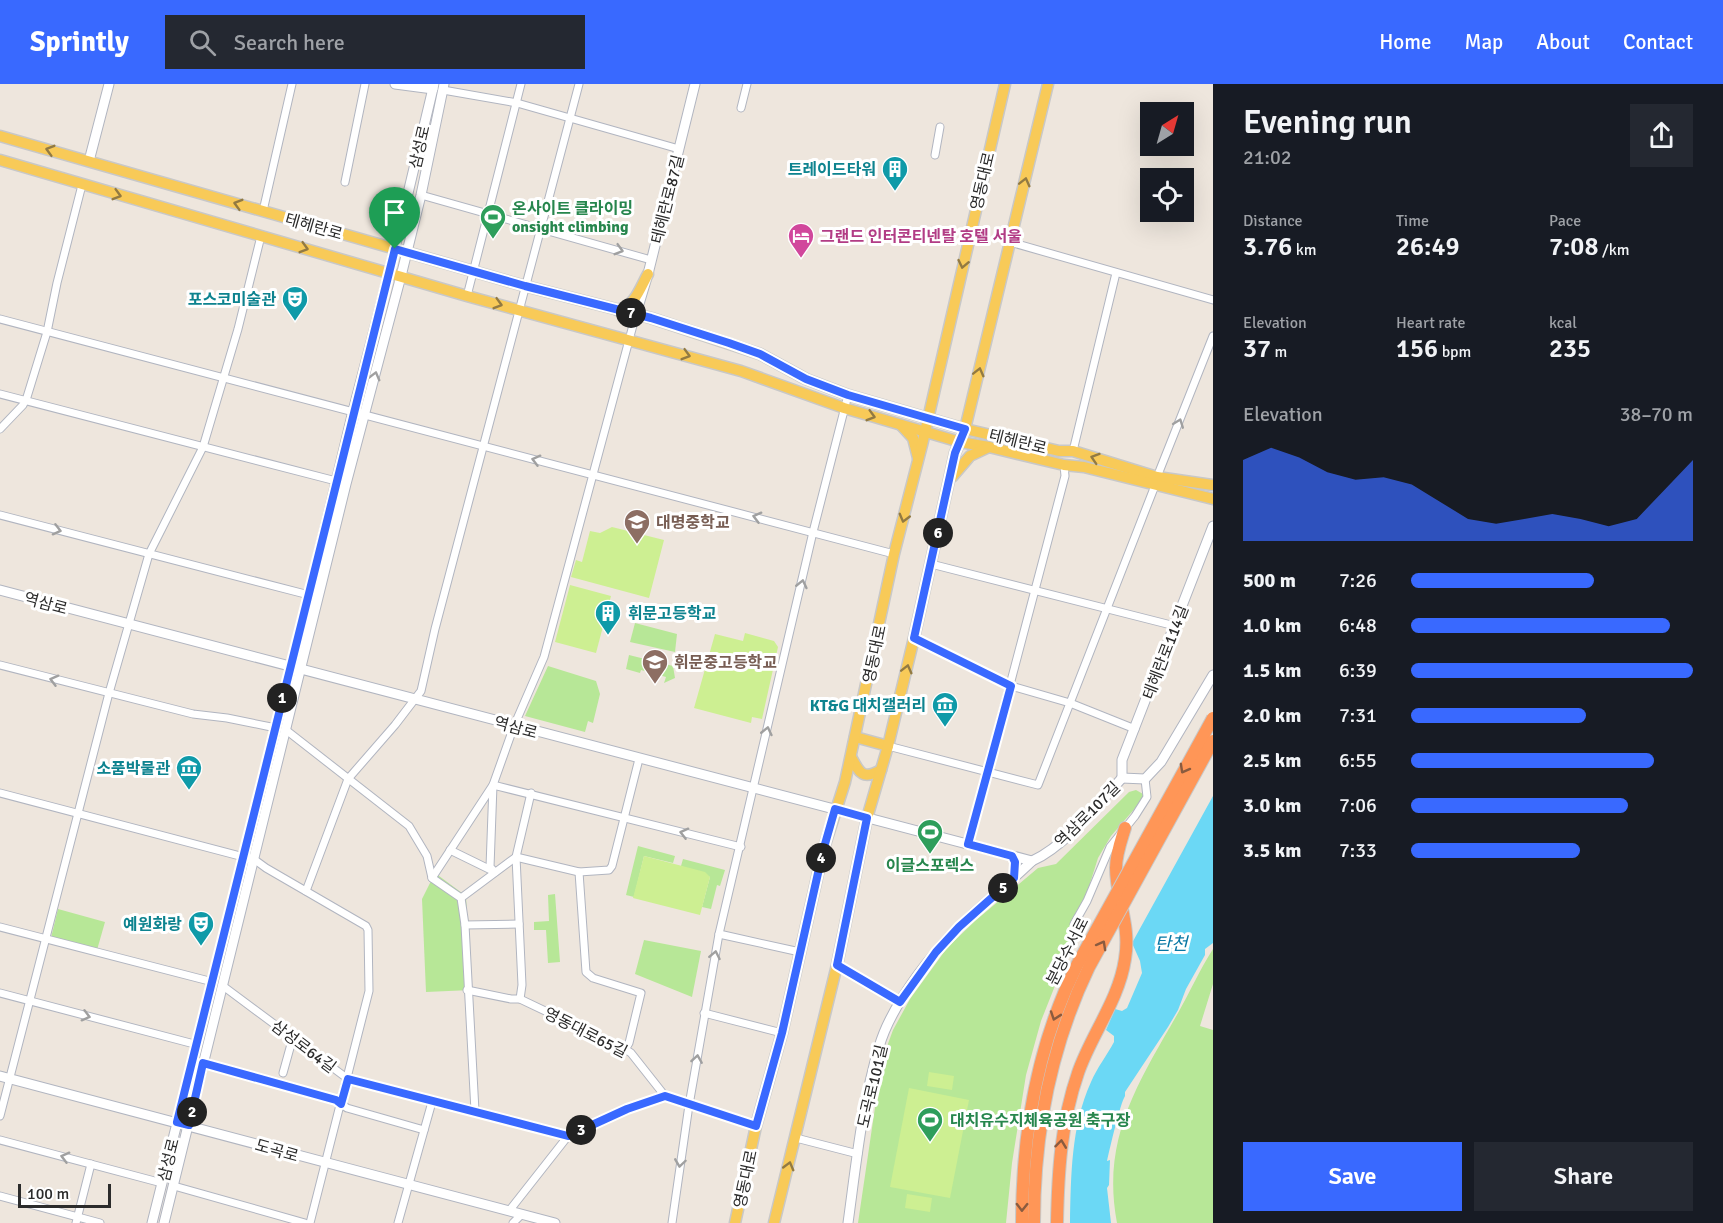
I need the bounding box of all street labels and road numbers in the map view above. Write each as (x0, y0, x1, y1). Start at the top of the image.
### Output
street label: 삼성로 (405, 123, 435, 171)
street label: 영동대로 (967, 150, 999, 212)
street label: 테헤란로87길 (647, 153, 689, 246)
street label: 테헤란로 (283, 209, 345, 245)
street label: 테헤란로 (987, 425, 1049, 459)
street label: 역삼로 (22, 589, 70, 619)
street label: 테헤란로114길 (1139, 602, 1193, 702)
street label: 영동대로 (859, 623, 891, 685)
street label: 역삼로 (492, 713, 540, 743)
street label: 역삼로107길 (1051, 778, 1125, 852)
street label: 분당수서로 (1042, 914, 1094, 989)
street label: 영동대로65길 (541, 1003, 631, 1062)
street label: 삼성로64길 (267, 1016, 340, 1078)
street label: 도곡로101길 (854, 1043, 892, 1130)
street label: 도곡로 (253, 1135, 301, 1167)
street label: 삼성로 (154, 1136, 184, 1184)
street label: 영동대로 (730, 1148, 762, 1210)

